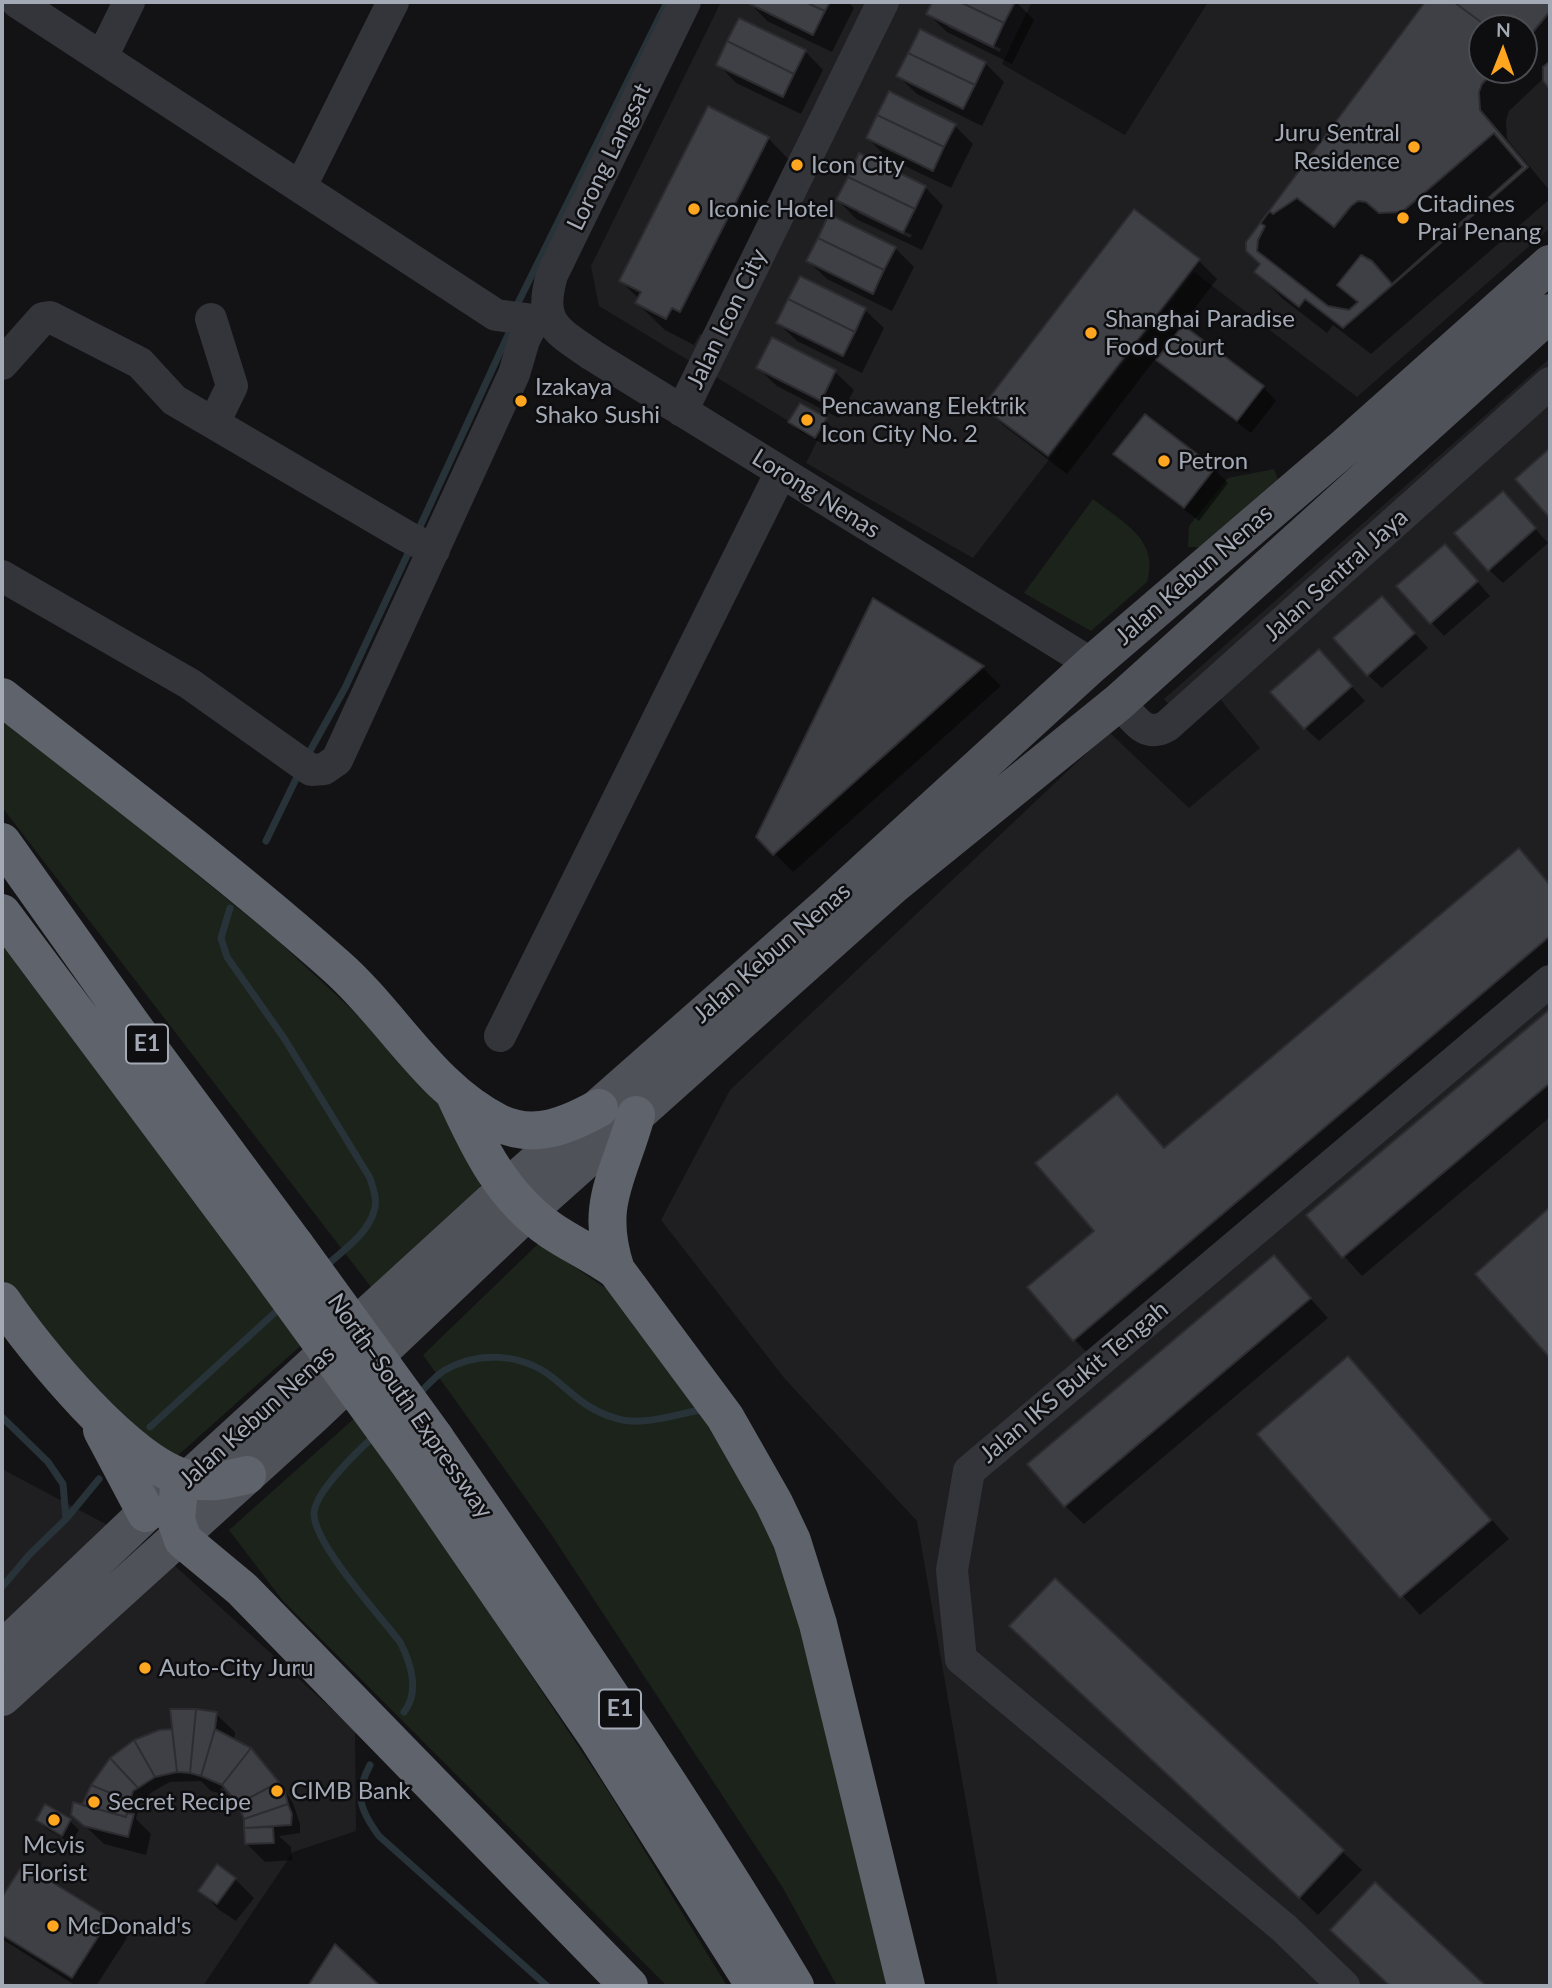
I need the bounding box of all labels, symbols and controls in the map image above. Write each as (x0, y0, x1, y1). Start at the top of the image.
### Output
north arrow (1468, 14, 1538, 84)
text: N (1496, 18, 1511, 41)
street label: Lorong Langsat (561, 79, 657, 235)
place label: Juru Sentral Residence (1275, 119, 1400, 175)
marker: Juru Sentral Residence (1406, 139, 1422, 155)
place label: Icon City (811, 151, 905, 179)
marker: Icon City (789, 157, 805, 173)
place label: Citadines Prai Penang (1417, 190, 1541, 246)
place label: Iconic Hotel (708, 195, 834, 223)
marker: Iconic Hotel (686, 201, 702, 217)
marker: Citadines Prai Penang (1395, 210, 1411, 226)
street label: Jalan Icon City (681, 244, 773, 394)
place label: Shanghai Paradise Food Court (1105, 305, 1295, 361)
marker: Shanghai Paradise Food Court (1083, 325, 1099, 341)
place label: Izakaya Shako Sushi (535, 373, 660, 429)
place label: Pencawang Elektrik Icon City No. 2 (821, 392, 1026, 448)
marker: Izakaya Shako Sushi (513, 393, 529, 409)
marker: Pencawang Elektrik Icon City No. 2 (799, 412, 815, 428)
street label: Lorong Nenas (747, 443, 885, 545)
place label: Petron (1178, 447, 1248, 475)
marker: Petron (1156, 453, 1172, 469)
street label: Jalan Kebun Nenas (1109, 499, 1279, 651)
street label: Jalan Sentral Jaya (1258, 503, 1414, 647)
street label: Jalan Kebun Nenas (687, 877, 857, 1029)
road number: E1 (126, 1024, 168, 1064)
street label: North–South Expressway (321, 1288, 499, 1524)
street label: Jalan IKS Bukit Tengah (974, 1295, 1174, 1469)
street label: Jalan Kebun Nenas (173, 1340, 341, 1494)
place label: Auto-City Juru (159, 1654, 314, 1682)
marker: Auto-City Juru (137, 1660, 153, 1676)
road number: E1 (599, 1690, 641, 1728)
place label: CIMB Bank (291, 1777, 411, 1805)
marker: CIMB Bank (269, 1783, 285, 1799)
place label: Secret Recipe (108, 1788, 251, 1816)
marker: Secret Recipe (86, 1794, 102, 1810)
marker: Mcvis Florist (46, 1812, 62, 1828)
place label: Mcvis Florist (21, 1831, 87, 1887)
place label: McDonald's (67, 1912, 191, 1940)
marker: McDonald's (45, 1918, 61, 1934)

